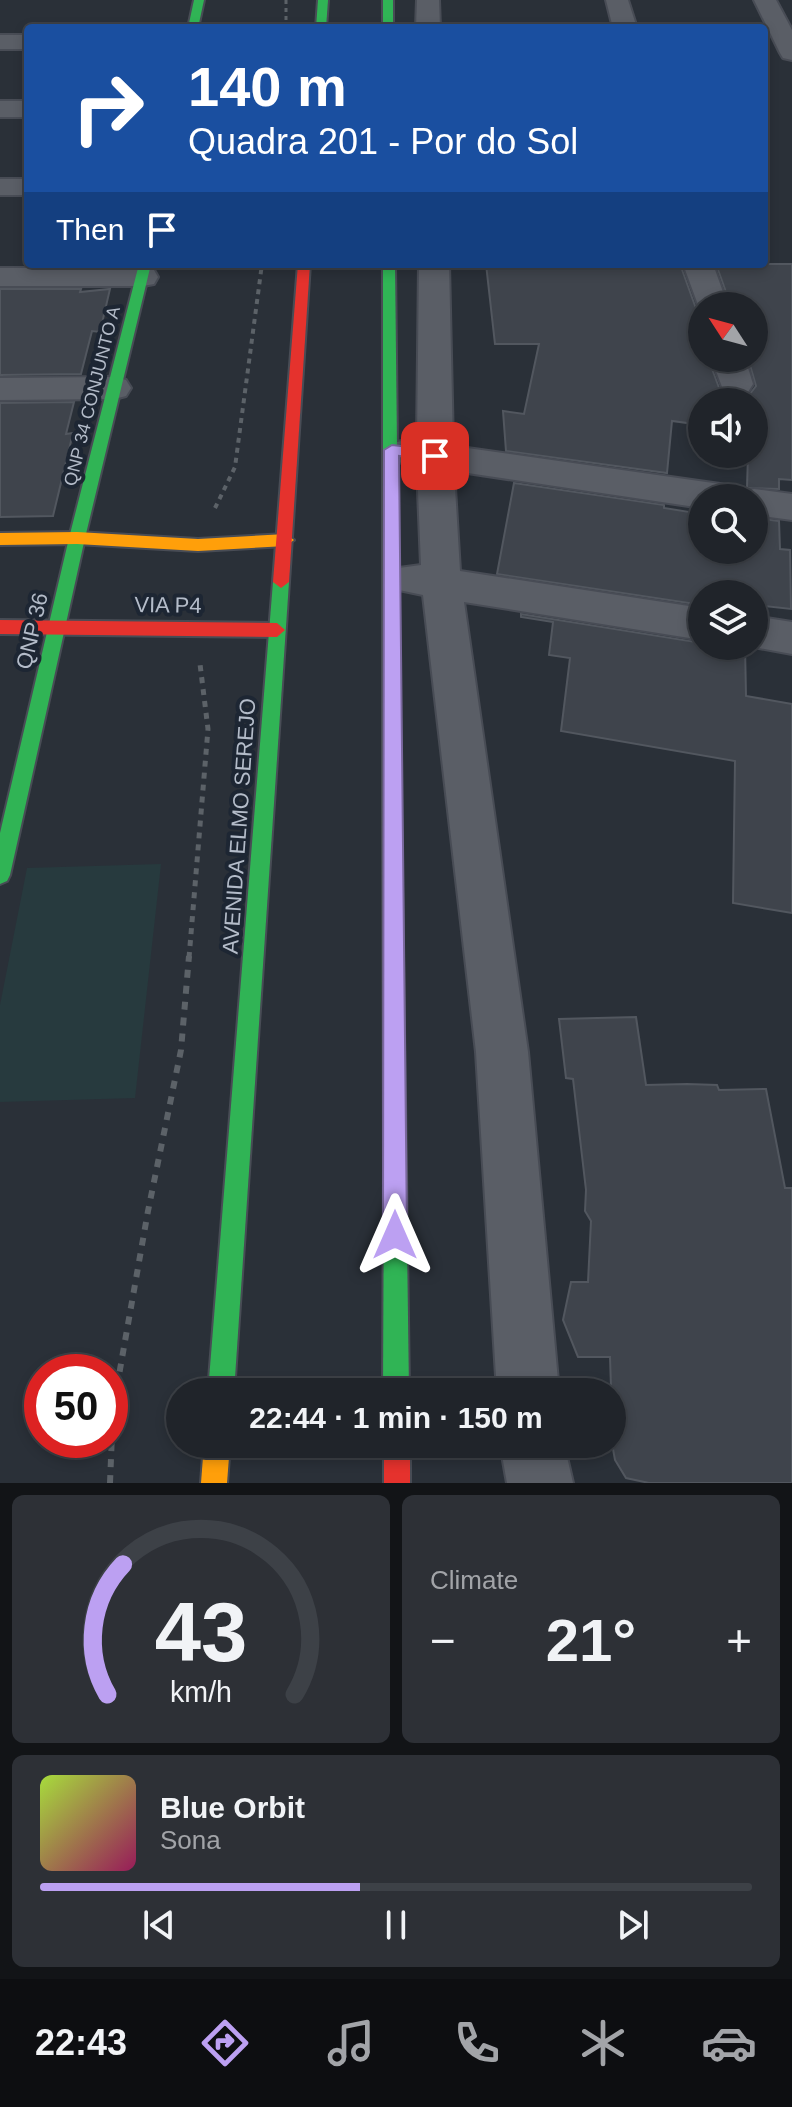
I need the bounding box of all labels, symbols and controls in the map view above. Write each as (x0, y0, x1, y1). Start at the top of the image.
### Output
text: 140 m (188, 55, 347, 118)
icon: right (56, 56, 160, 160)
text: Quadra 201 - Por do Sol (188, 121, 578, 162)
icon: arrive (140, 208, 184, 252)
text: Then (56, 213, 124, 246)
north arrow (688, 292, 768, 372)
map controls (688, 292, 768, 660)
street label: QNP 34 CONJUNTO A (60, 304, 124, 488)
button: sound (688, 388, 768, 468)
pin (401, 422, 469, 490)
icon: arrive (413, 434, 457, 478)
button: search (688, 484, 768, 564)
button: layers (688, 580, 768, 660)
street label: QNP 36 (11, 590, 53, 672)
street label: VIA P4 (134, 592, 202, 618)
street label: AVENIDA ELMO SEREJO (218, 697, 260, 955)
position arrow (353, 1193, 437, 1277)
speed limit sign: 50 (24, 1354, 128, 1458)
text: 22:44 · 1 min · 150 m (249, 1401, 543, 1434)
text: Climate (430, 1565, 518, 1595)
text: 43 (155, 1586, 247, 1679)
text: 21° (546, 1607, 636, 1674)
text: − (430, 1616, 456, 1665)
text: + (726, 1616, 752, 1665)
text: km/h (170, 1676, 232, 1708)
text: Blue Orbit (160, 1791, 305, 1824)
text: Sona (160, 1825, 221, 1855)
icon: previous (137, 1903, 181, 1947)
icon: pause (374, 1903, 418, 1947)
icon: next (611, 1903, 655, 1947)
icon: directions (197, 2015, 253, 2071)
icon: music (323, 2015, 379, 2071)
icon: phone (449, 2015, 505, 2071)
icon: climate (575, 2015, 631, 2071)
icon: car (701, 2015, 757, 2071)
text: 22:43 (35, 2022, 127, 2063)

